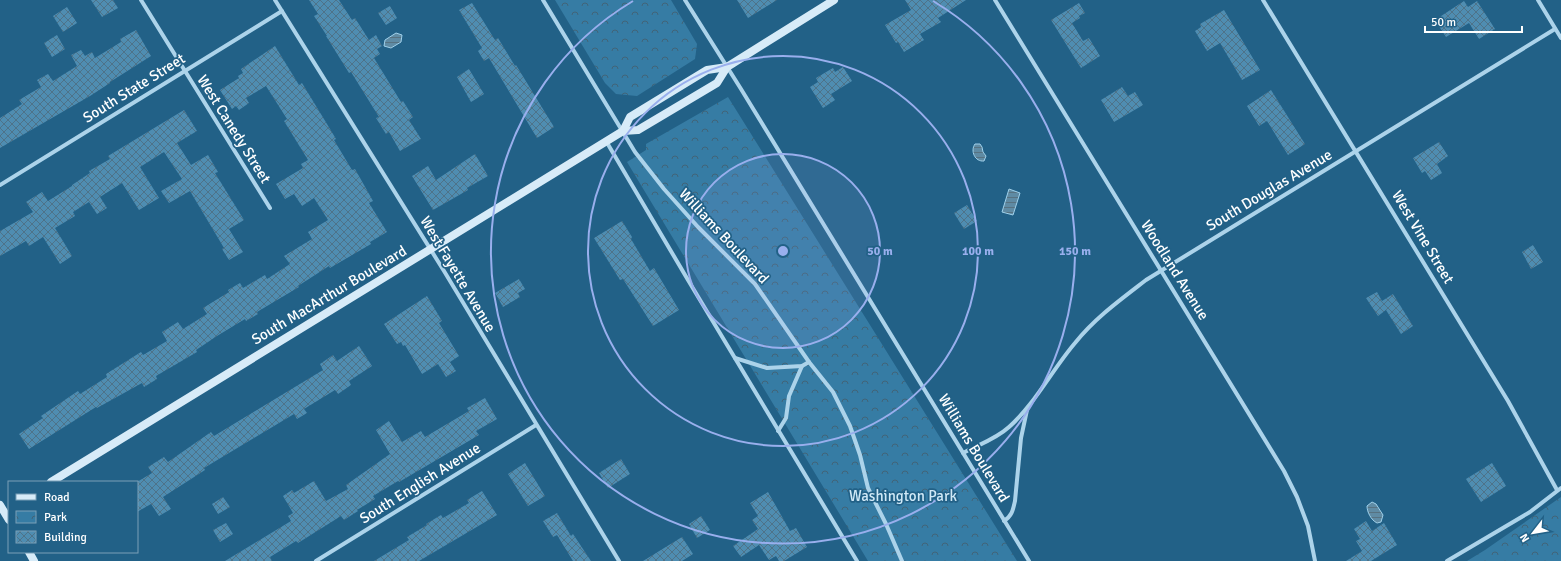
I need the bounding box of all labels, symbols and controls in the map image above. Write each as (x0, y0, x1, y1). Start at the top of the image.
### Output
scale bar (1425, 8, 1522, 34)
text: 50 m (1431, 15, 1456, 30)
street label: South State Street (80, 49, 188, 127)
street label: West Canedy Street (193, 71, 275, 187)
street label: South Douglas Avenue (1203, 145, 1335, 235)
street label: Williams Boulevard (675, 185, 773, 287)
street label: West Vine Street (1388, 187, 1458, 287)
street label: West Fayette Avenue (416, 213, 500, 335)
street label: Woodland Avenue (1137, 217, 1213, 323)
street label: South MacArthur Boulevard (248, 242, 410, 348)
centre of rings (776, 244, 790, 258)
text: 50 m (867, 244, 893, 259)
text: 100 m (962, 244, 994, 259)
text: 150 m (1059, 244, 1091, 259)
street label: Williams Boulevard (935, 391, 1013, 506)
street label: South English Avenue (356, 439, 484, 527)
legend (8, 481, 138, 553)
park label: Washington Park (849, 487, 957, 505)
text: Road (44, 490, 70, 505)
text: Park (44, 510, 67, 525)
north arrow (1513, 513, 1553, 553)
text: Building (44, 530, 87, 545)
text: N (1517, 531, 1532, 545)

